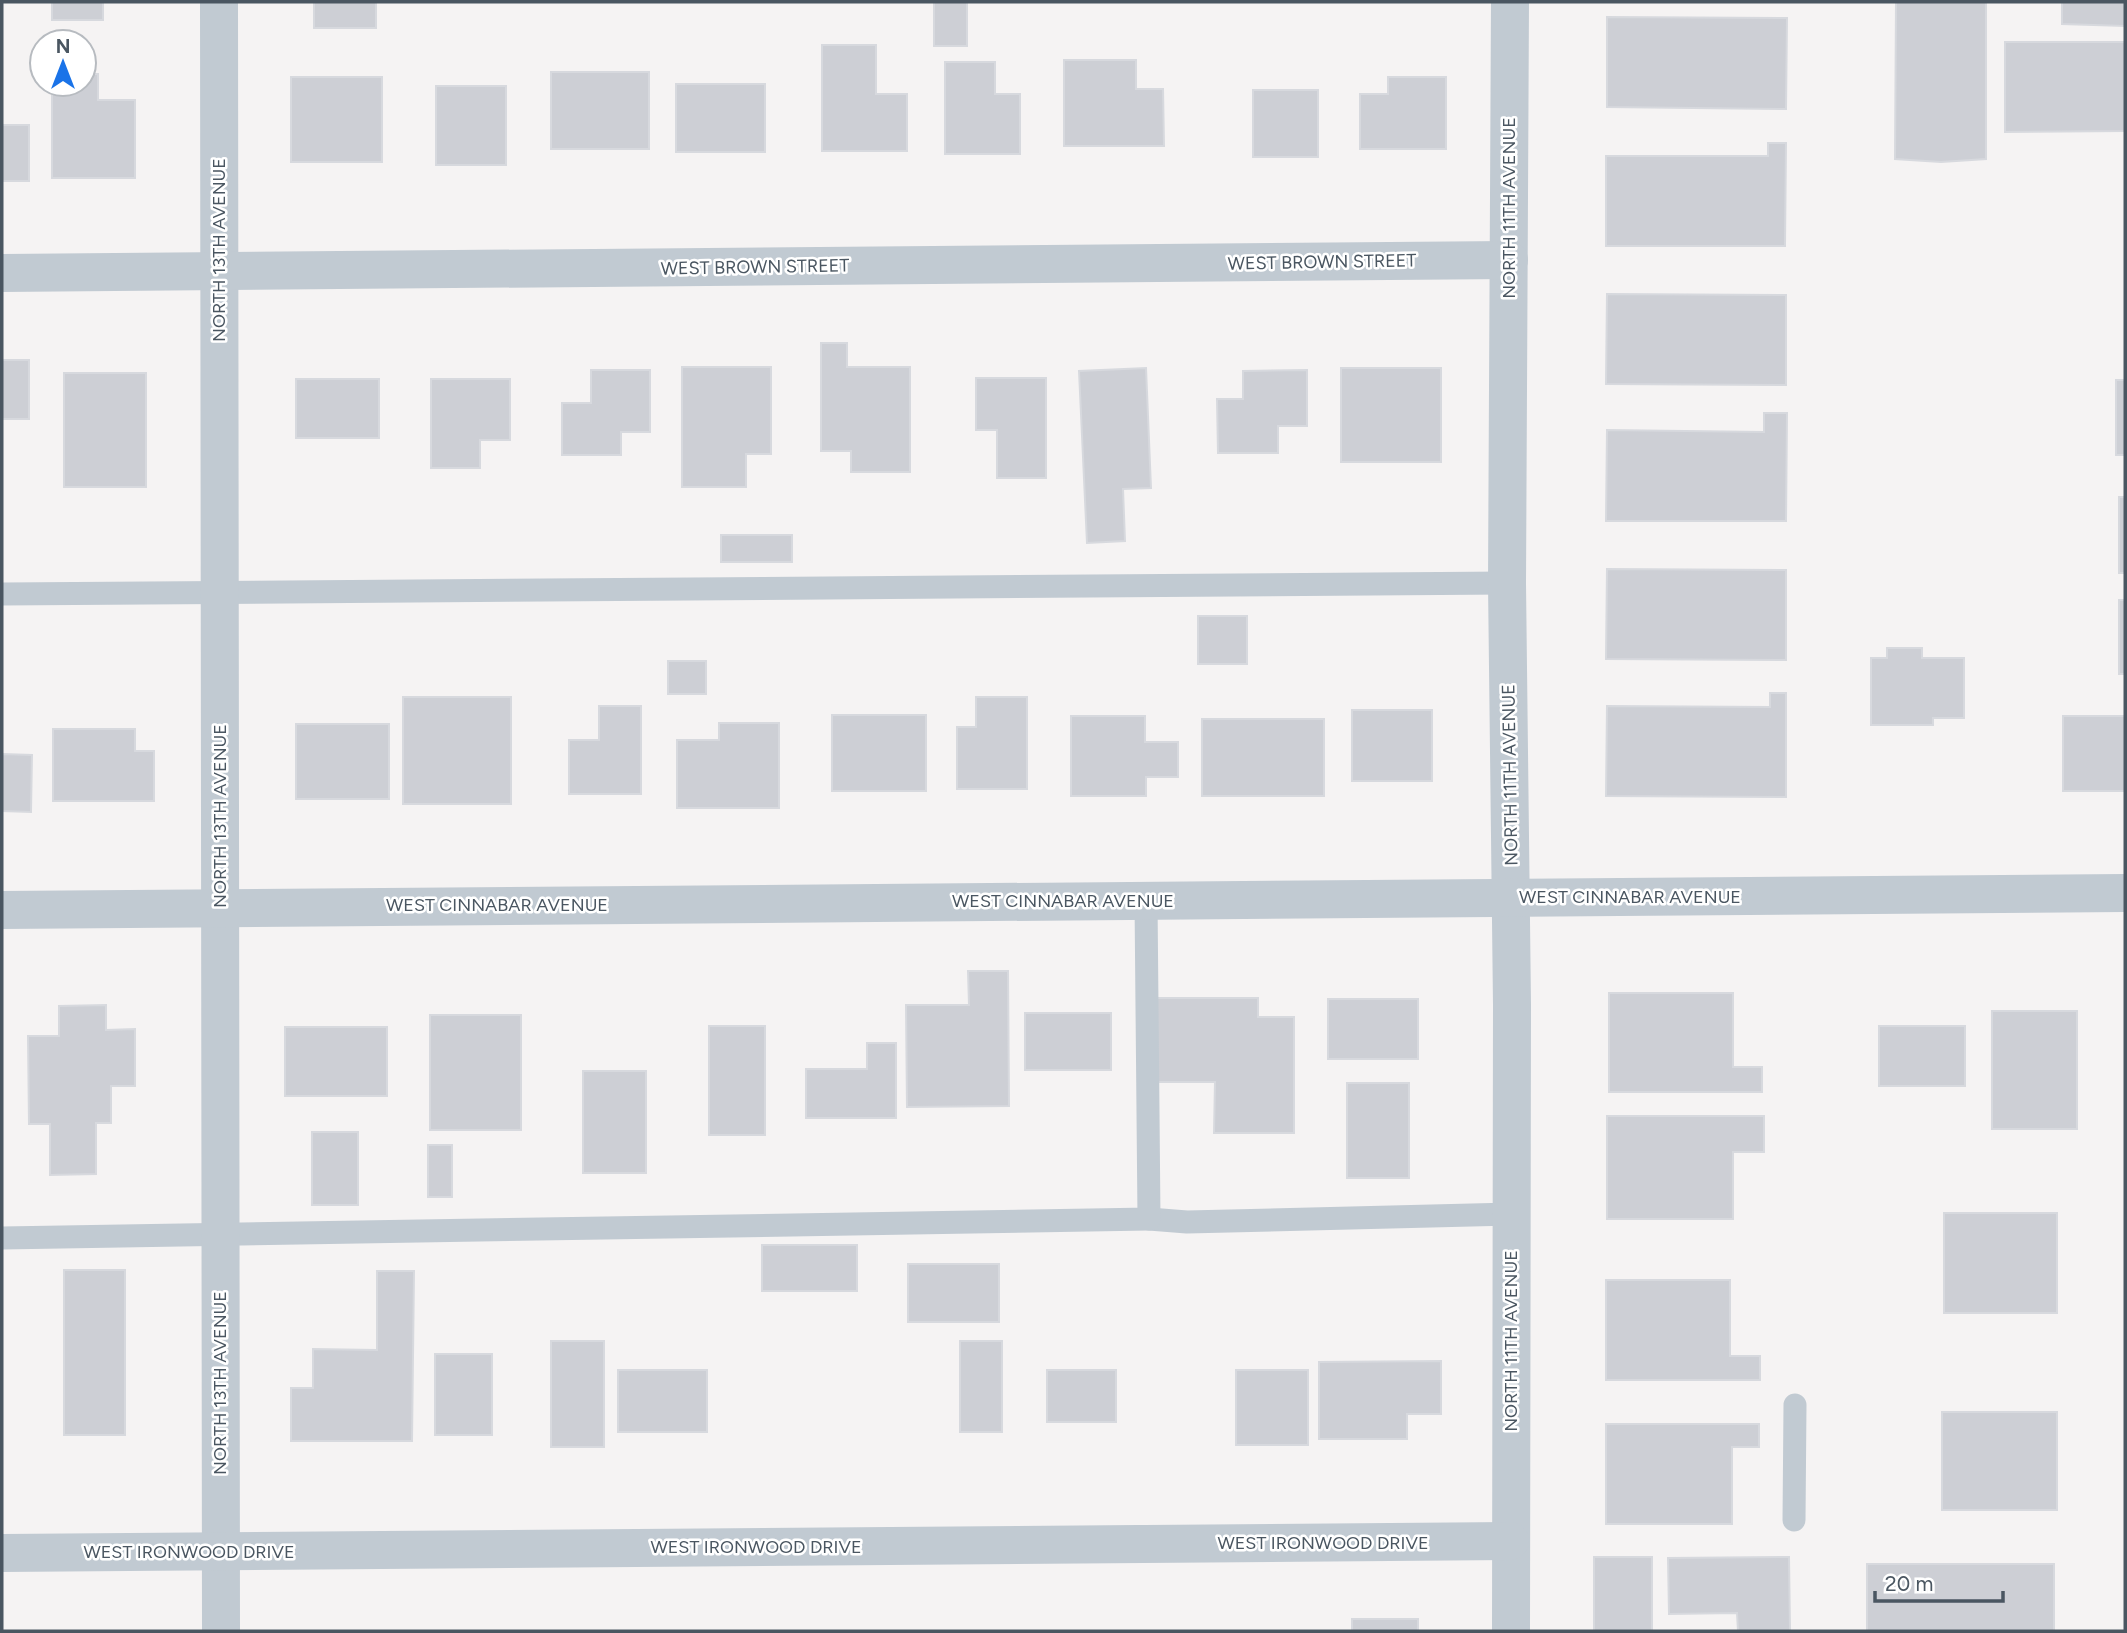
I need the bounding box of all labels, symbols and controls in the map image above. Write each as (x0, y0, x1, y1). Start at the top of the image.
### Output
north arrow (28, 28, 98, 98)
text: N (56, 35, 70, 58)
street label: NORTH 11TH AVENUE (1498, 117, 1520, 299)
street label: NORTH 13TH AVENUE (208, 158, 230, 342)
street label: WEST BROWN STREET (1228, 249, 1417, 275)
street label: WEST BROWN STREET (661, 254, 850, 280)
street label: NORTH 11TH AVENUE (1497, 684, 1523, 866)
street label: NORTH 13TH AVENUE (209, 724, 231, 908)
street label: WEST CINNABAR AVENUE (1519, 886, 1741, 908)
street label: WEST CINNABAR AVENUE (952, 890, 1174, 912)
street label: WEST CINNABAR AVENUE (386, 894, 608, 916)
street label: NORTH 11TH AVENUE (1500, 1250, 1522, 1432)
street label: NORTH 13TH AVENUE (209, 1291, 231, 1475)
street label: WEST IRONWOOD DRIVE (1217, 1532, 1429, 1554)
street label: WEST IRONWOOD DRIVE (650, 1536, 862, 1558)
street label: WEST IRONWOOD DRIVE (83, 1541, 295, 1563)
scale bar (1875, 1560, 2003, 1604)
text: 20 m (1885, 1571, 1933, 1596)

